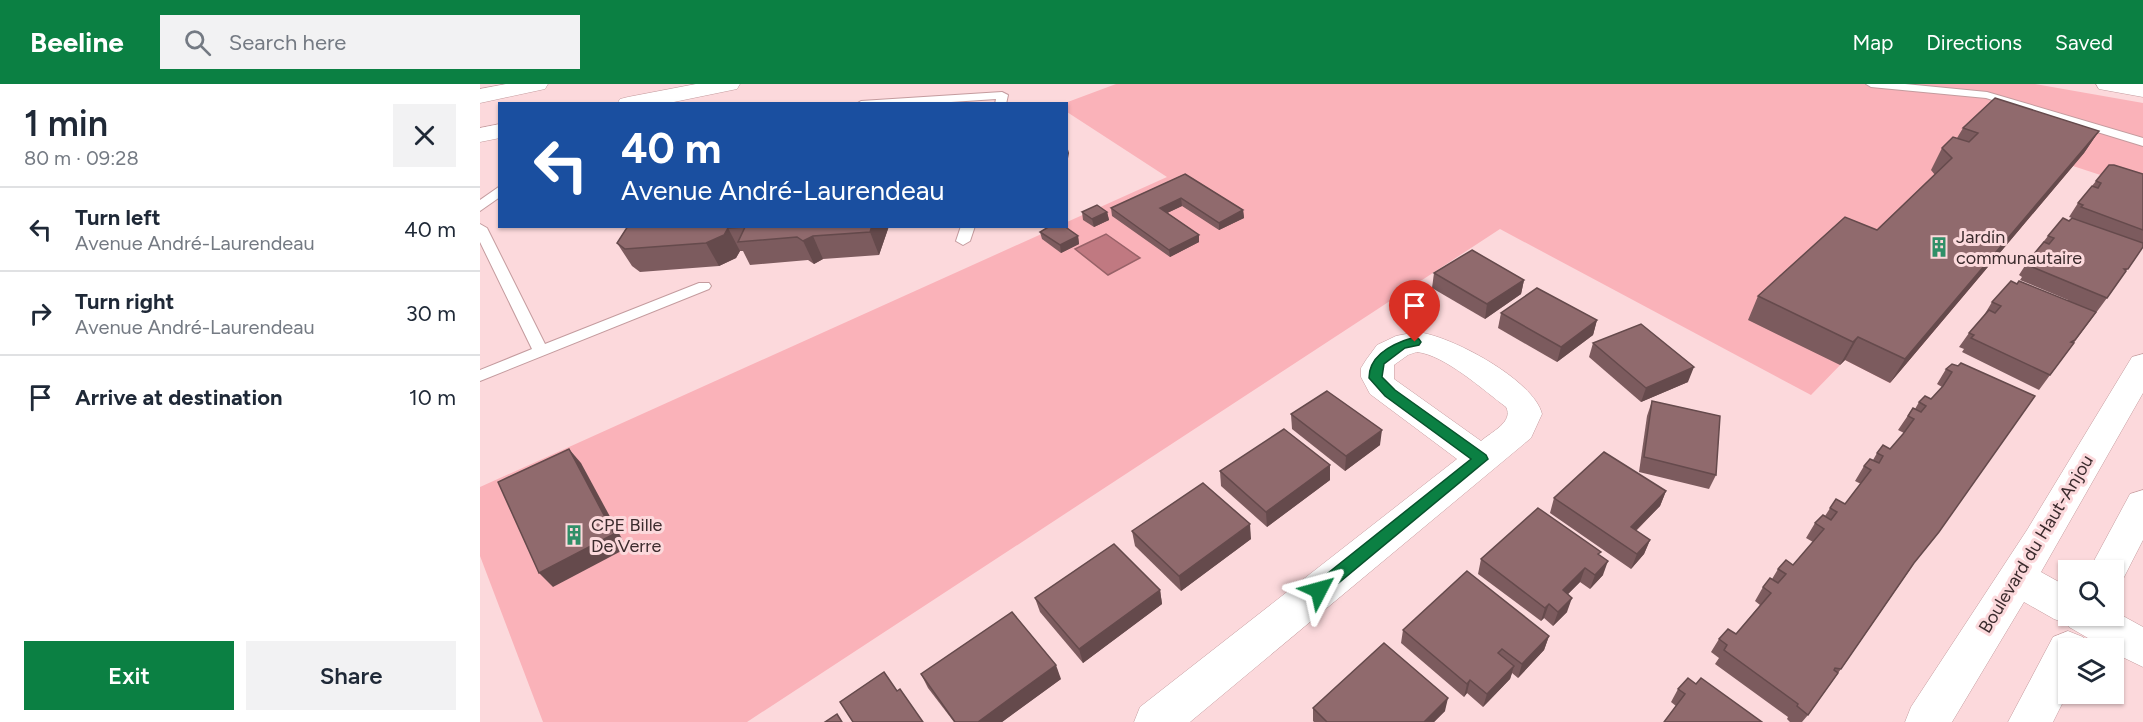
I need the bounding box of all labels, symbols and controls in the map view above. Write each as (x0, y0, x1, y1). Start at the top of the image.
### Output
search box (160, 15, 580, 69)
text: Beeline (30, 25, 124, 59)
icon: search (181, 26, 214, 59)
text: Search here (229, 29, 346, 56)
text: Map (1852, 30, 1893, 55)
text: Directions (1926, 30, 2022, 55)
text: Saved (2055, 30, 2113, 55)
text: 1 min (24, 102, 108, 145)
button: close (393, 104, 456, 167)
text: 40 m (621, 123, 721, 174)
icon: left (522, 126, 600, 204)
text: 80 m · 09:28 (24, 146, 139, 170)
text: Avenue André-Laurendeau (621, 174, 945, 207)
text: Turn left (75, 204, 161, 231)
icon: left (24, 213, 57, 246)
text: 40 m (404, 216, 456, 243)
place label: Jardin communautaire (1956, 226, 2082, 269)
text: Avenue André-Laurendeau (75, 231, 315, 255)
building icon: Jardin communautaire (1927, 235, 1951, 259)
pin (1389, 280, 1440, 342)
text: Turn right (75, 288, 174, 315)
icon: arrive (1398, 289, 1431, 322)
icon: right (24, 297, 57, 330)
text: 30 m (406, 300, 456, 327)
text: Avenue André-Laurendeau (75, 315, 315, 339)
icon: arrive (24, 381, 57, 414)
text: Arrive at destination (75, 384, 283, 411)
text: 10 m (409, 384, 456, 411)
street label: Boulevard du Haut-Anjou (1974, 451, 2098, 637)
place label: CPE Bille De Verre (591, 514, 663, 557)
building icon: CPE Bille De Verre (562, 523, 586, 547)
position arrow (1287, 558, 1351, 622)
map controls (2058, 560, 2124, 704)
button: search (2058, 560, 2124, 626)
button: layers (2058, 638, 2124, 704)
button: Exit (24, 641, 234, 710)
button: Share (246, 641, 456, 710)

